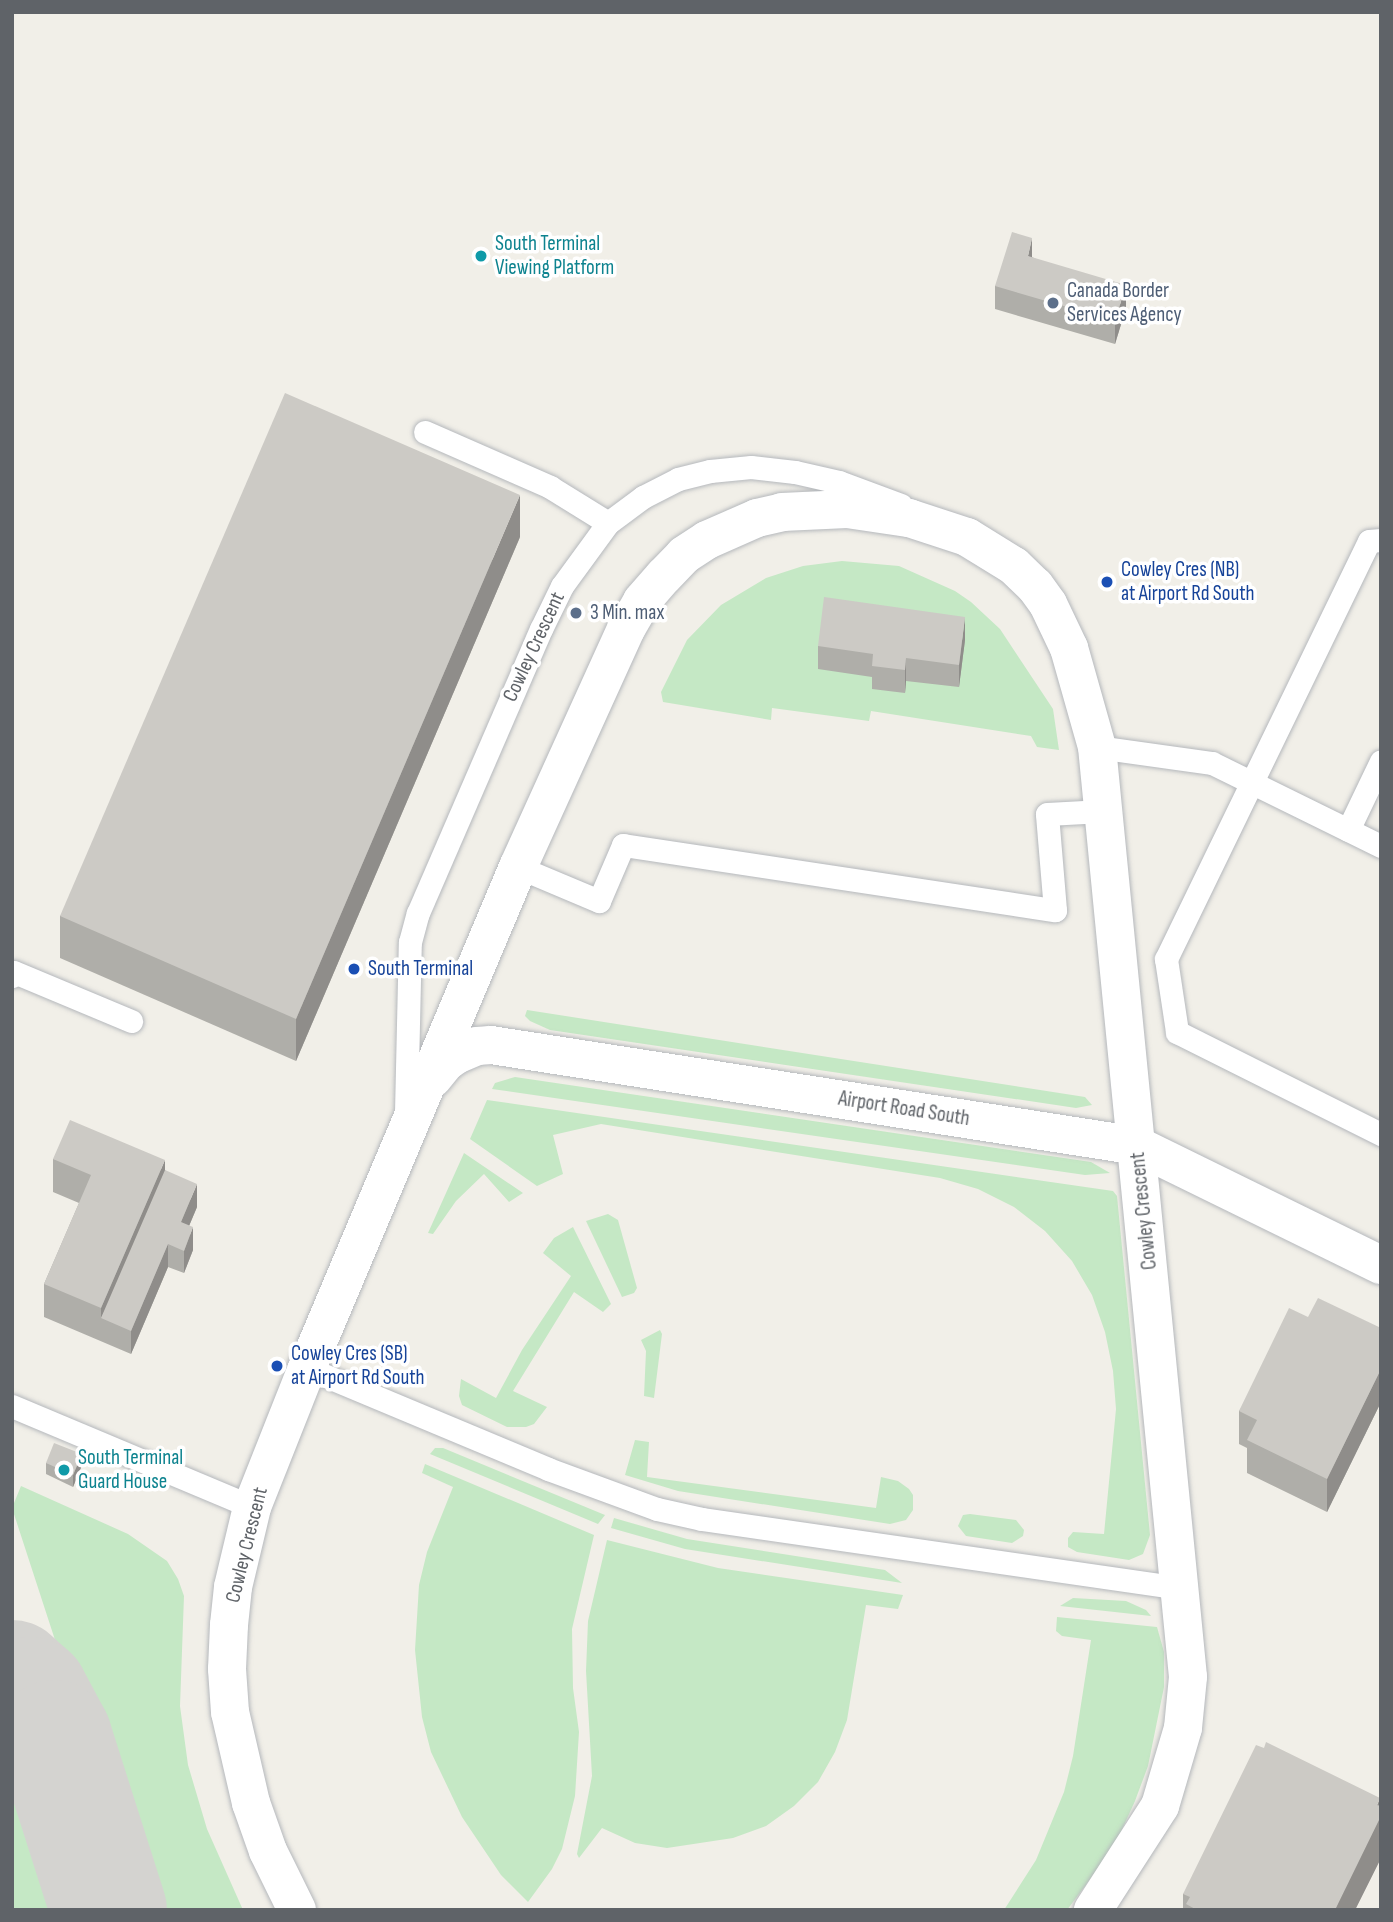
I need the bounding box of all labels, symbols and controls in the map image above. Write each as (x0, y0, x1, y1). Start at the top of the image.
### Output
place label: South Terminal Viewing Platform (495, 231, 614, 281)
marker: South Terminal Viewing Platform (473, 248, 489, 264)
place label: Canada Border Services Agency (1067, 278, 1182, 328)
marker: Canada Border Services Agency (1045, 295, 1061, 311)
place label: Cowley Cres (NB) at Airport Rd South (1121, 557, 1255, 607)
marker: Cowley Cres (NB) at Airport Rd South (1099, 574, 1115, 590)
street label: Cowley Crescent (498, 588, 570, 706)
place label: 3 Min. max (590, 600, 664, 626)
marker: 3 Min. max (568, 605, 584, 621)
place label: South Terminal (368, 956, 473, 982)
marker: South Terminal (346, 961, 362, 977)
street label: Airport Road South (837, 1086, 971, 1132)
street label: Cowley Crescent (1125, 1151, 1163, 1271)
place label: Cowley Cres (SB) at Airport Rd South (291, 1341, 425, 1391)
marker: Cowley Cres (SB) at Airport Rd South (269, 1358, 285, 1374)
place label: South Terminal Guard House (78, 1445, 183, 1495)
marker: South Terminal Guard House (56, 1462, 72, 1478)
street label: Cowley Crescent (220, 1485, 274, 1605)

